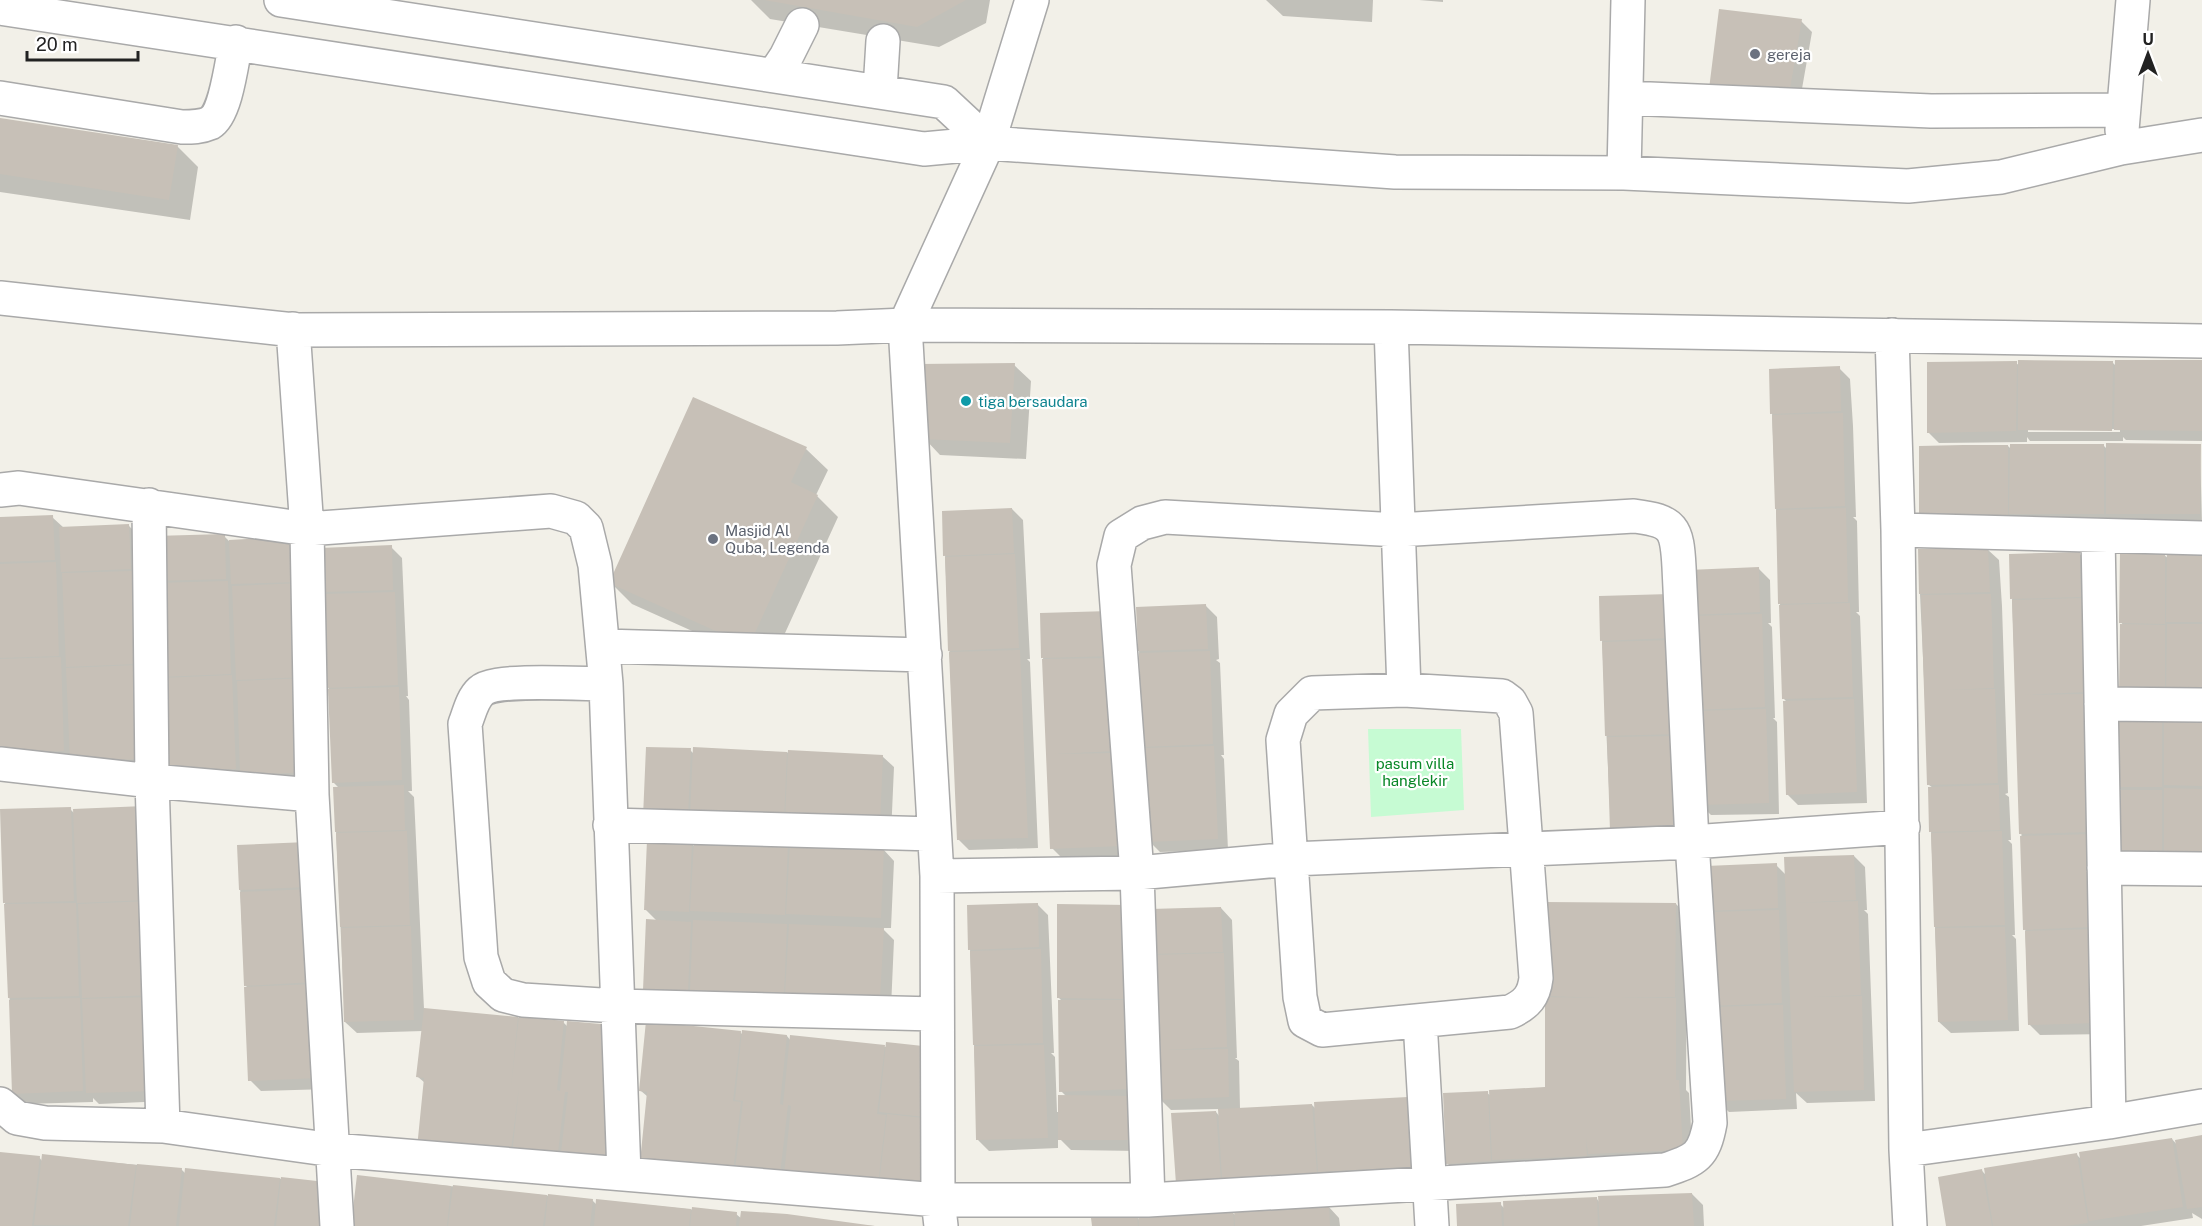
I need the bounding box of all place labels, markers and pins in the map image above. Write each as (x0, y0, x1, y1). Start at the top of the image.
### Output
place label: gereja (1767, 46, 1811, 63)
marker: gereja (1748, 47, 1762, 61)
place label: tiga bersaudara (978, 393, 1088, 410)
marker: tiga bersaudara (959, 394, 973, 408)
place label: Masjid Al Quba, Legenda (725, 522, 830, 556)
marker: Masjid Al Quba, Legenda (706, 532, 720, 546)

